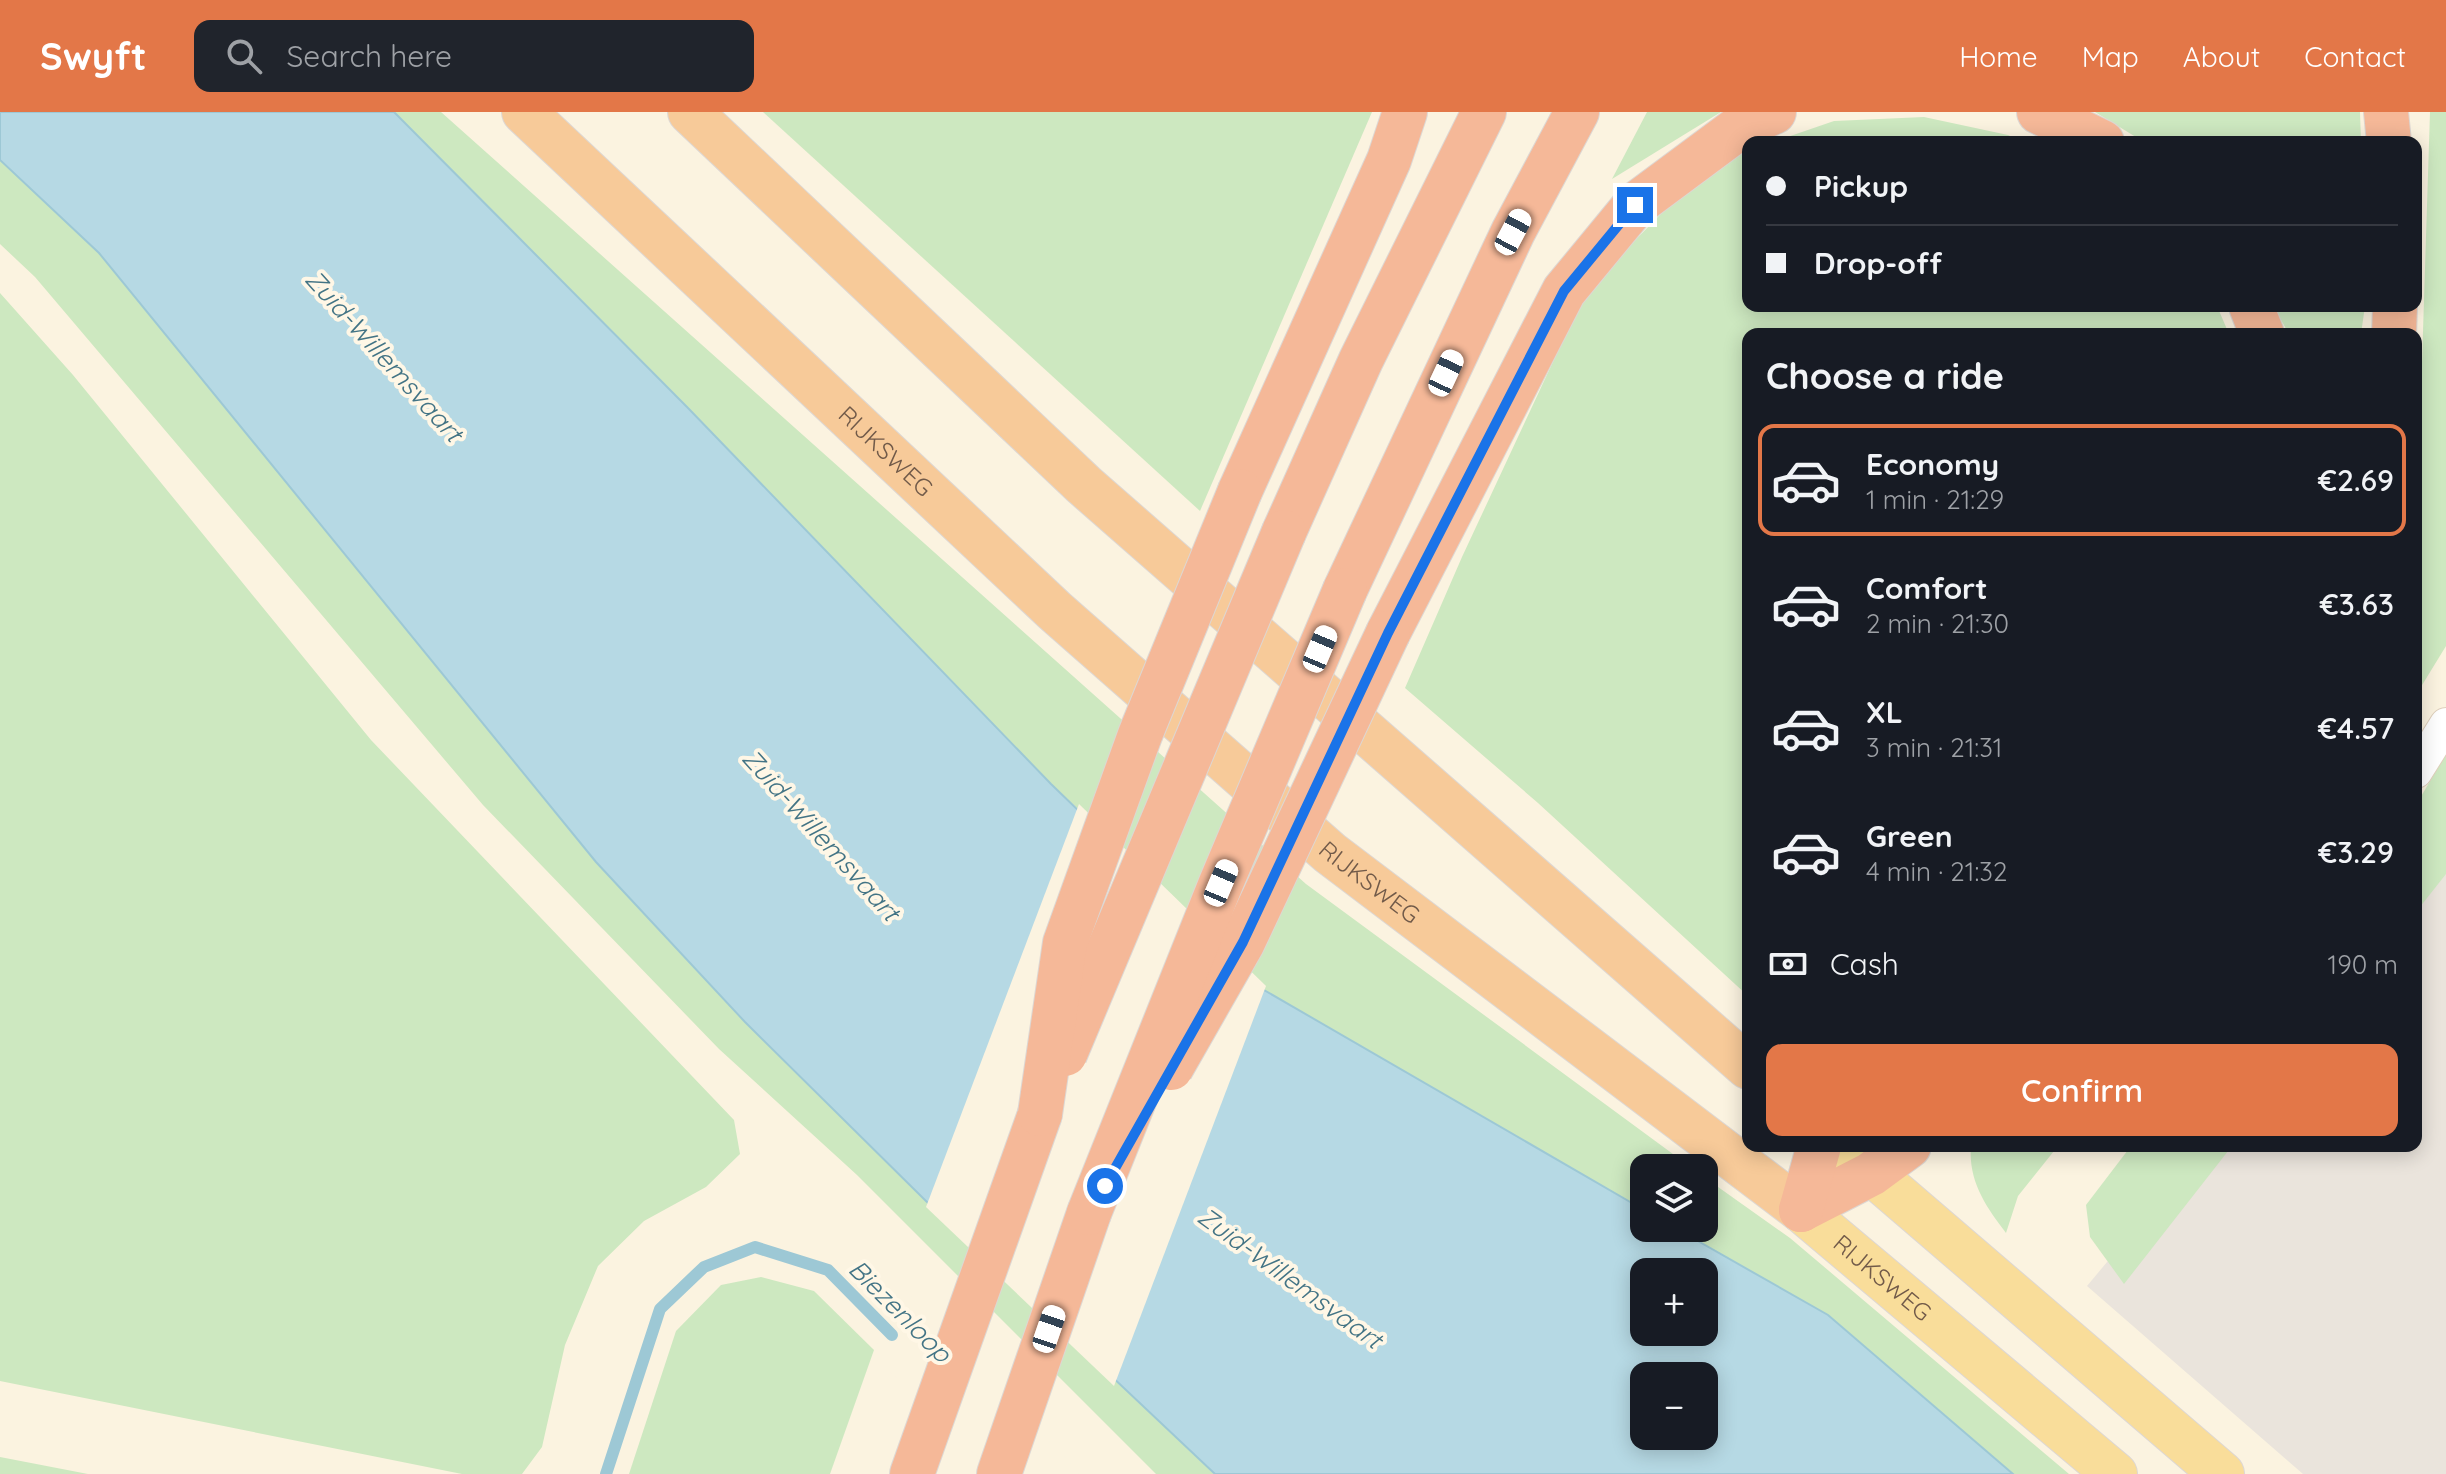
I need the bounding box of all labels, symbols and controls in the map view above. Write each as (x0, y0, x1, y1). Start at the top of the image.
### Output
search box (194, 20, 754, 92)
text: Swyft (40, 32, 146, 80)
icon: search (222, 34, 266, 78)
text: Search here (286, 37, 452, 75)
text: Home (1959, 39, 2038, 74)
text: Map (2082, 39, 2139, 74)
text: About (2183, 39, 2260, 74)
text: Contact (2304, 39, 2406, 74)
text: Pickup (1814, 167, 1908, 205)
route end (1617, 187, 1653, 223)
car (1491, 205, 1535, 259)
text: Drop-off (1814, 244, 1942, 282)
water label: Zuid-Willemsvaart (298, 263, 472, 451)
car (1425, 346, 1467, 400)
text: Choose a ride (1766, 353, 2004, 398)
street label: RIJKSWEG (833, 399, 940, 503)
icon: car (1770, 444, 1842, 516)
text: Economy (1866, 445, 1999, 483)
text: €2.69 (2318, 461, 2394, 499)
text: 1 min · 21:29 (1866, 483, 2004, 516)
icon: car (1770, 568, 1842, 640)
text: Comfort (1866, 569, 1987, 607)
text: €3.63 (2320, 585, 2394, 623)
text: 2 min · 21:30 (1866, 607, 2009, 640)
car (1300, 622, 1340, 676)
icon: car (1770, 692, 1842, 764)
text: XL (1866, 693, 1903, 731)
text: €4.57 (2318, 709, 2394, 747)
text: 3 min · 21:31 (1866, 731, 2002, 764)
water label: Zuid-Willemsvaart (735, 742, 909, 930)
icon: car (1770, 816, 1842, 888)
text: Green (1866, 817, 1953, 855)
text: €3.29 (2318, 833, 2394, 871)
street label: RIJKSWEG (1313, 834, 1426, 930)
text: 4 min · 21:32 (1866, 855, 2007, 888)
car (1201, 856, 1241, 910)
icon: cash (1766, 942, 1810, 986)
text: Cash (1830, 945, 1899, 983)
text: 190 m (2328, 948, 2398, 981)
button: Confirm (1766, 1044, 2398, 1136)
map controls (1630, 1154, 1718, 1450)
button: layers (1630, 1154, 1718, 1242)
route start (1087, 1168, 1123, 1204)
water label: Zuid-Willemsvaart (1192, 1200, 1392, 1358)
street label: RIJKSWEG (1828, 1228, 1938, 1327)
water label: Biezenloop (842, 1252, 960, 1370)
button: + (1630, 1258, 1718, 1346)
car (1030, 1302, 1068, 1356)
button: − (1630, 1362, 1718, 1450)

